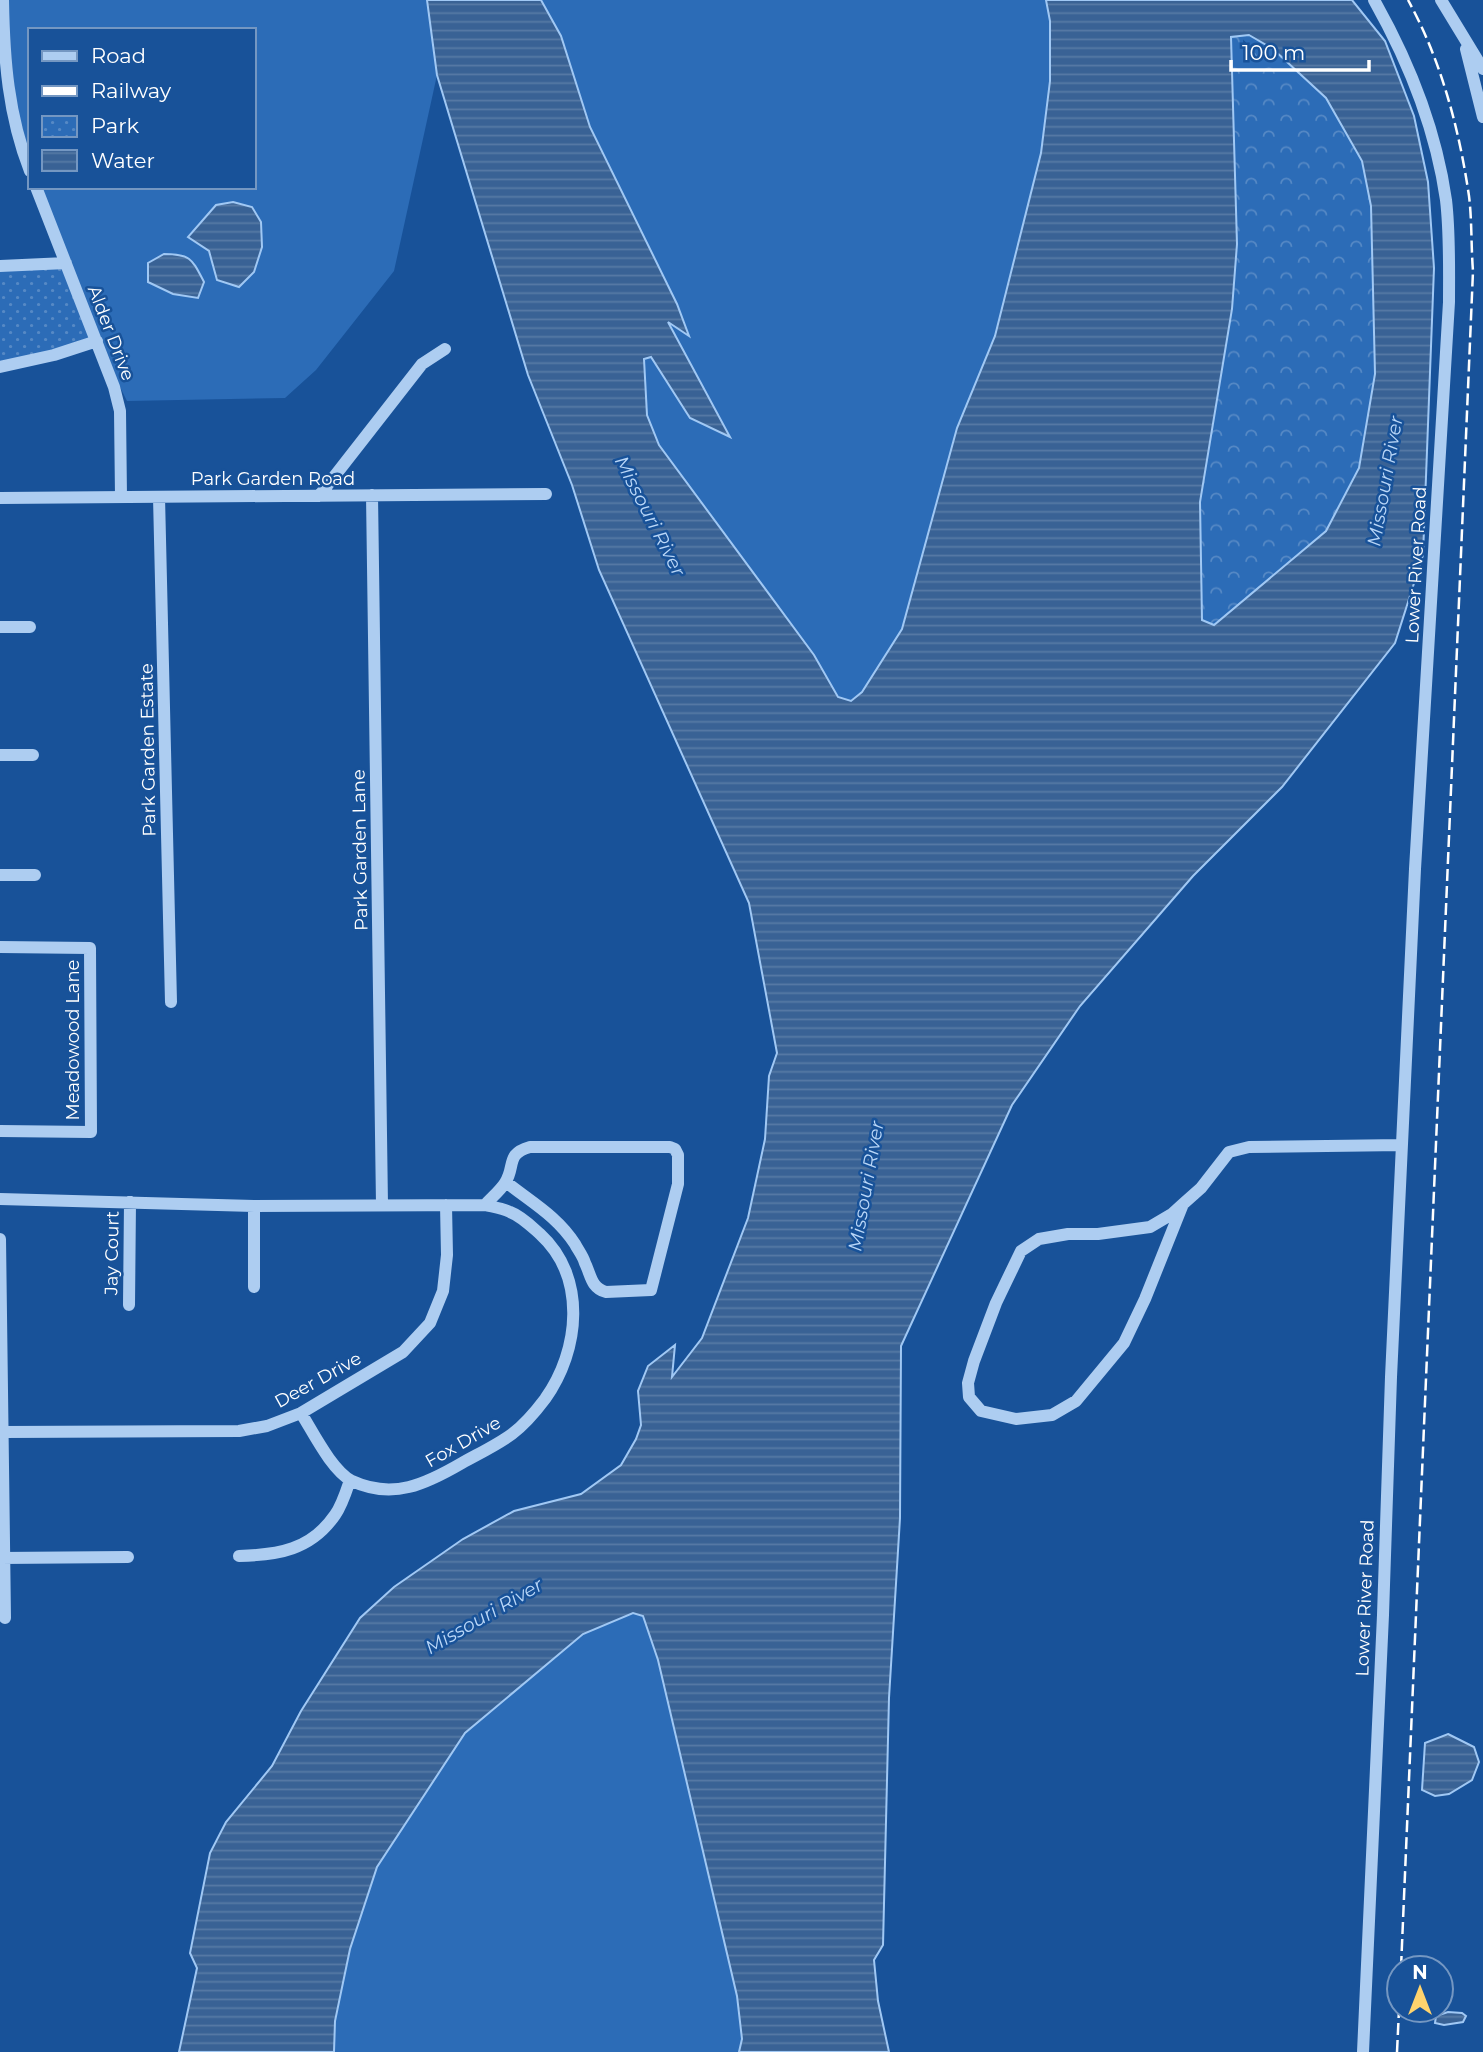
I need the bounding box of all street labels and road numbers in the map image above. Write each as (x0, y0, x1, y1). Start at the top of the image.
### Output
street label: Alder Drive (83, 282, 139, 384)
street label: Park Garden Road (191, 468, 355, 490)
street label: Lower River Road (1401, 486, 1431, 644)
street label: Park Garden Estate (135, 663, 161, 837)
street label: Park Garden Lane (348, 769, 372, 931)
street label: Meadowood Lane (62, 959, 84, 1120)
street label: Jay Court (100, 1211, 124, 1296)
street label: Deer Drive (271, 1347, 365, 1413)
street label: Fox Drive (421, 1412, 505, 1472)
street label: Lower River Road (1351, 1519, 1379, 1677)

